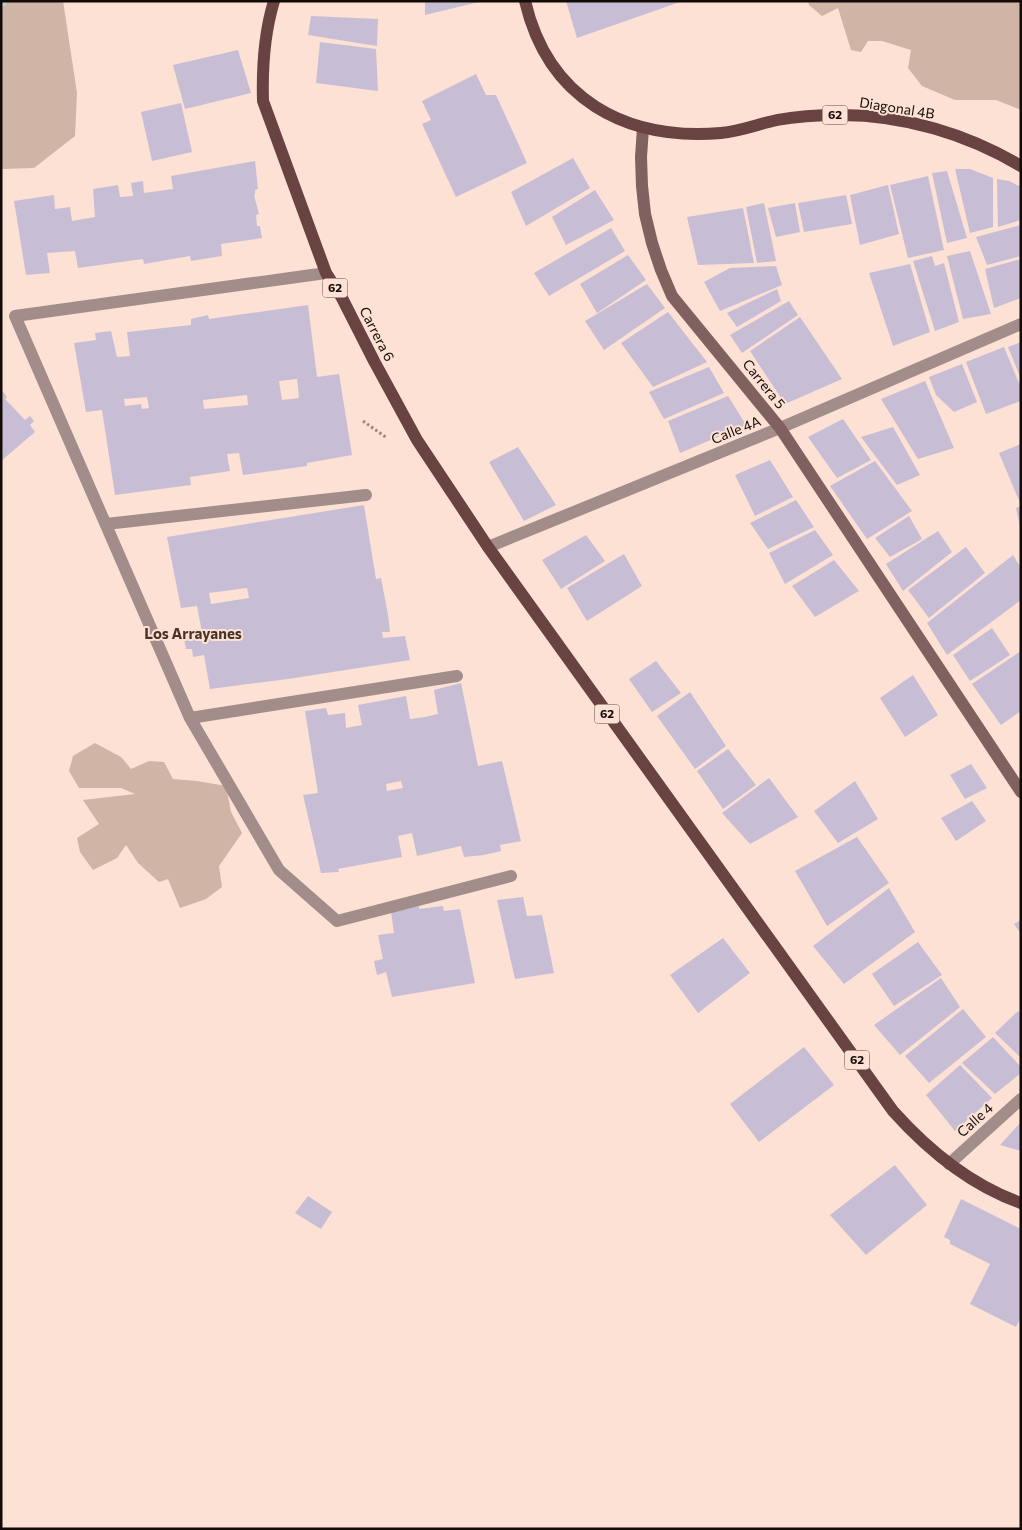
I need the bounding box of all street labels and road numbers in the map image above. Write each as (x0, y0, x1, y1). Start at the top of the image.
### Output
street label: Diagonal 4B (858, 93, 936, 122)
road number: 62 (822, 106, 848, 124)
road number: 62 (322, 278, 348, 298)
street label: Carrera 6 (356, 304, 398, 364)
street label: Carrera 5 (739, 356, 789, 412)
street label: Calle 4A (708, 412, 763, 447)
road number: 62 (594, 704, 620, 724)
road number: 62 (844, 1050, 870, 1070)
street label: Calle 4 (953, 1099, 997, 1140)

